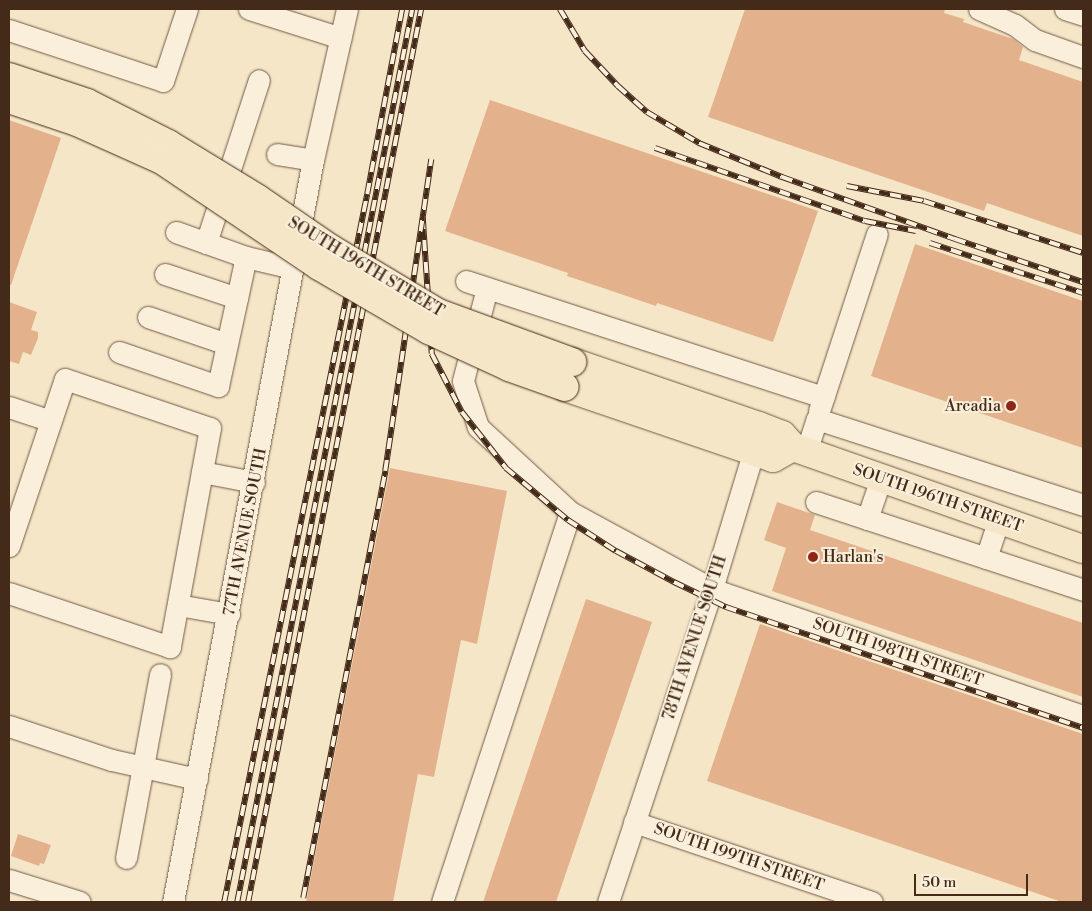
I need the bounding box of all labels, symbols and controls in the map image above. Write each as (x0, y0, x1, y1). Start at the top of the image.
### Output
street label: SOUTH 196TH STREET (285, 213, 447, 321)
place label: Arcadia (945, 396, 1001, 416)
marker: Arcadia (1005, 400, 1017, 412)
street label: 77TH AVENUE SOUTH (219, 446, 271, 618)
street label: SOUTH 196TH STREET (850, 460, 1026, 536)
place label: Harlan's (823, 547, 884, 567)
marker: Harlan's (807, 551, 819, 563)
street label: 78TH AVENUE SOUTH (659, 553, 731, 723)
street label: SOUTH 198TH STREET (810, 614, 986, 690)
street label: SOUTH 199TH STREET (651, 819, 827, 895)
scale bar (917, 864, 1031, 896)
text: 50 m (922, 873, 956, 892)

